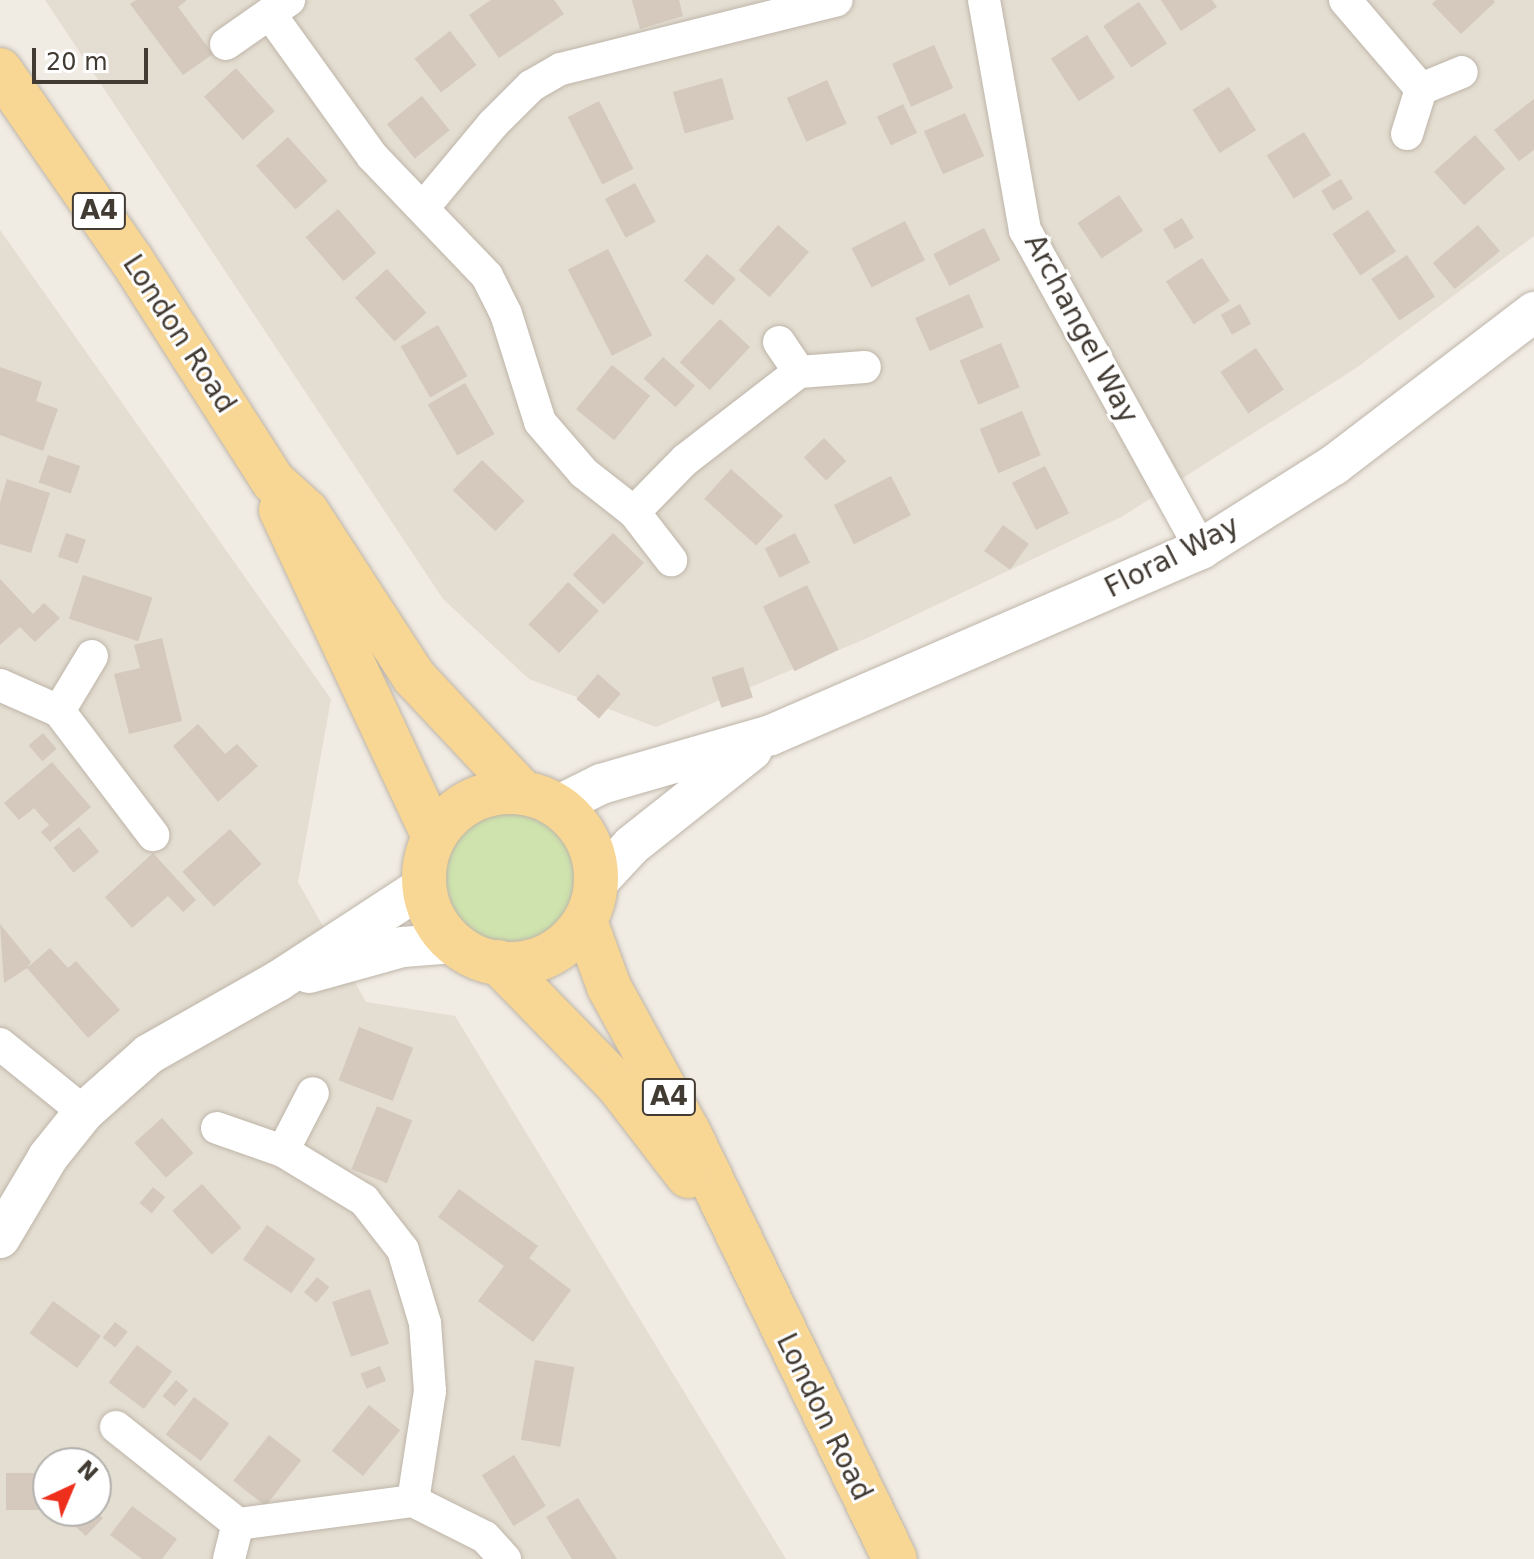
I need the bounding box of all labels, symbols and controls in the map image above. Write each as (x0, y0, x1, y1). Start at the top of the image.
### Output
scale bar (36, 32, 152, 82)
text: 20 m (46, 48, 108, 76)
road number: A4 (71, 189, 127, 233)
street label: Archangel Way (1017, 229, 1145, 429)
street label: London Road (115, 249, 243, 419)
street label: Floral Way (1099, 509, 1245, 605)
road number: A4 (641, 1075, 697, 1119)
street label: London Road (769, 1328, 879, 1506)
north arrow (32, 1447, 112, 1527)
text: N (72, 1455, 103, 1486)

